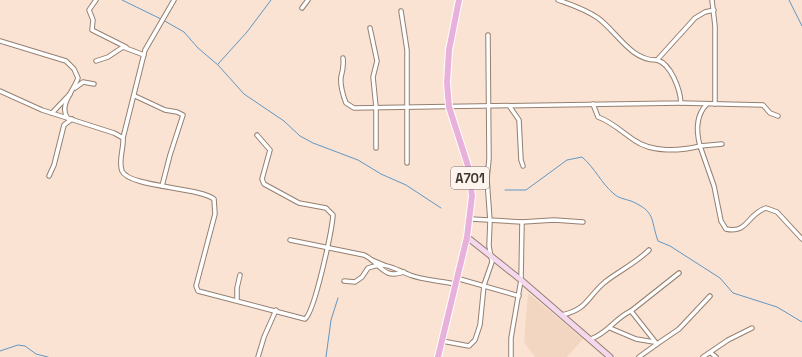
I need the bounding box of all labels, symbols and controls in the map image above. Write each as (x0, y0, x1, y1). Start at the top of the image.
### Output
road number: A701 (451, 167, 489, 189)

